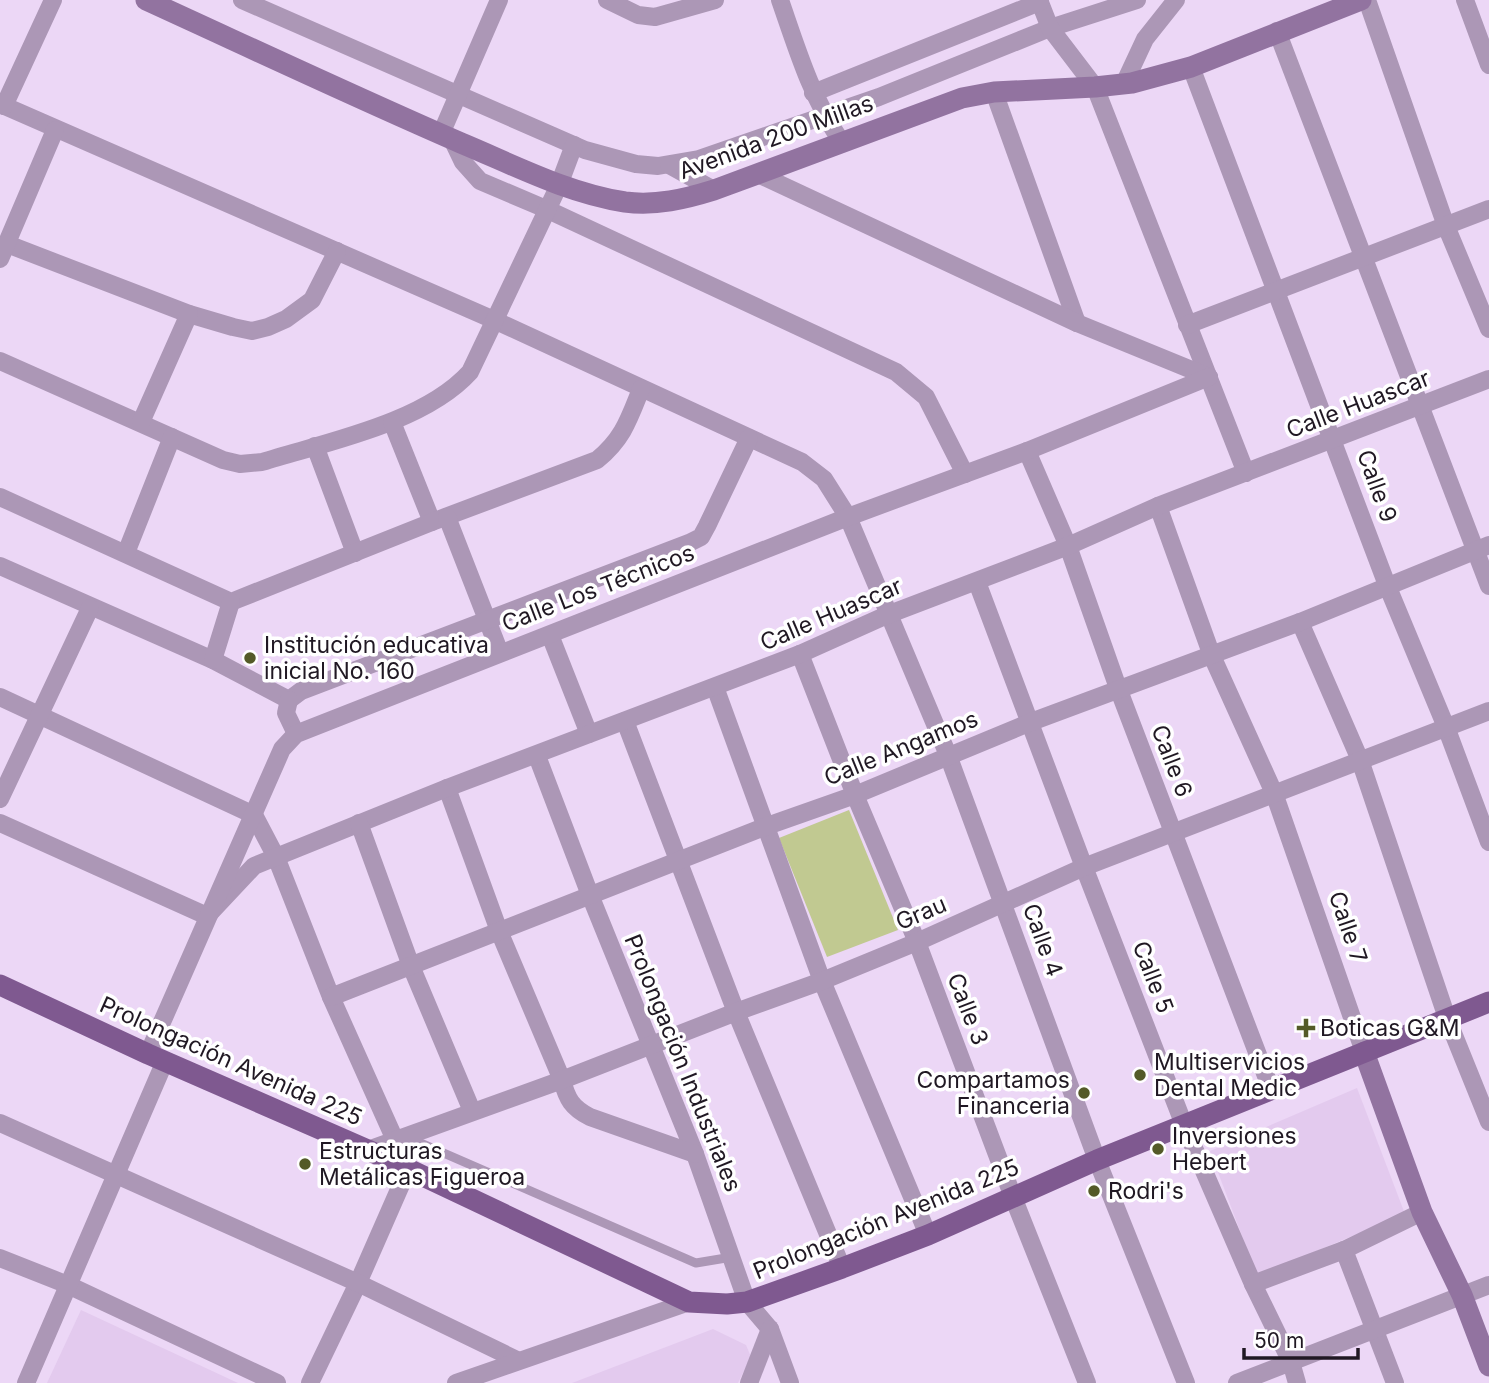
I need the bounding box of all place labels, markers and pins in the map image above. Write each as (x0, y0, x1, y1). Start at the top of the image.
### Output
place label: Institución educativa inicial No. 160 (264, 631, 489, 685)
marker: Institución educativa inicial No. 160 (242, 650, 258, 666)
place label: Boticas G&M (1320, 1014, 1460, 1042)
marker: Boticas G&M (1298, 1020, 1314, 1036)
place label: Multiservicios Dental Medic (1154, 1048, 1305, 1102)
place label: Compartamos Financeria (916, 1066, 1070, 1120)
marker: Multiservicios Dental Medic (1132, 1067, 1148, 1083)
marker: Compartamos Financeria (1076, 1085, 1092, 1101)
place label: Inversiones Hebert (1172, 1122, 1297, 1176)
place label: Estructuras Metálicas Figueroa (319, 1137, 525, 1191)
marker: Inversiones Hebert (1150, 1141, 1166, 1157)
marker: Estructuras Metálicas Figueroa (297, 1156, 313, 1172)
place label: Rodri's (1108, 1177, 1184, 1205)
marker: Rodri's (1086, 1183, 1102, 1199)

